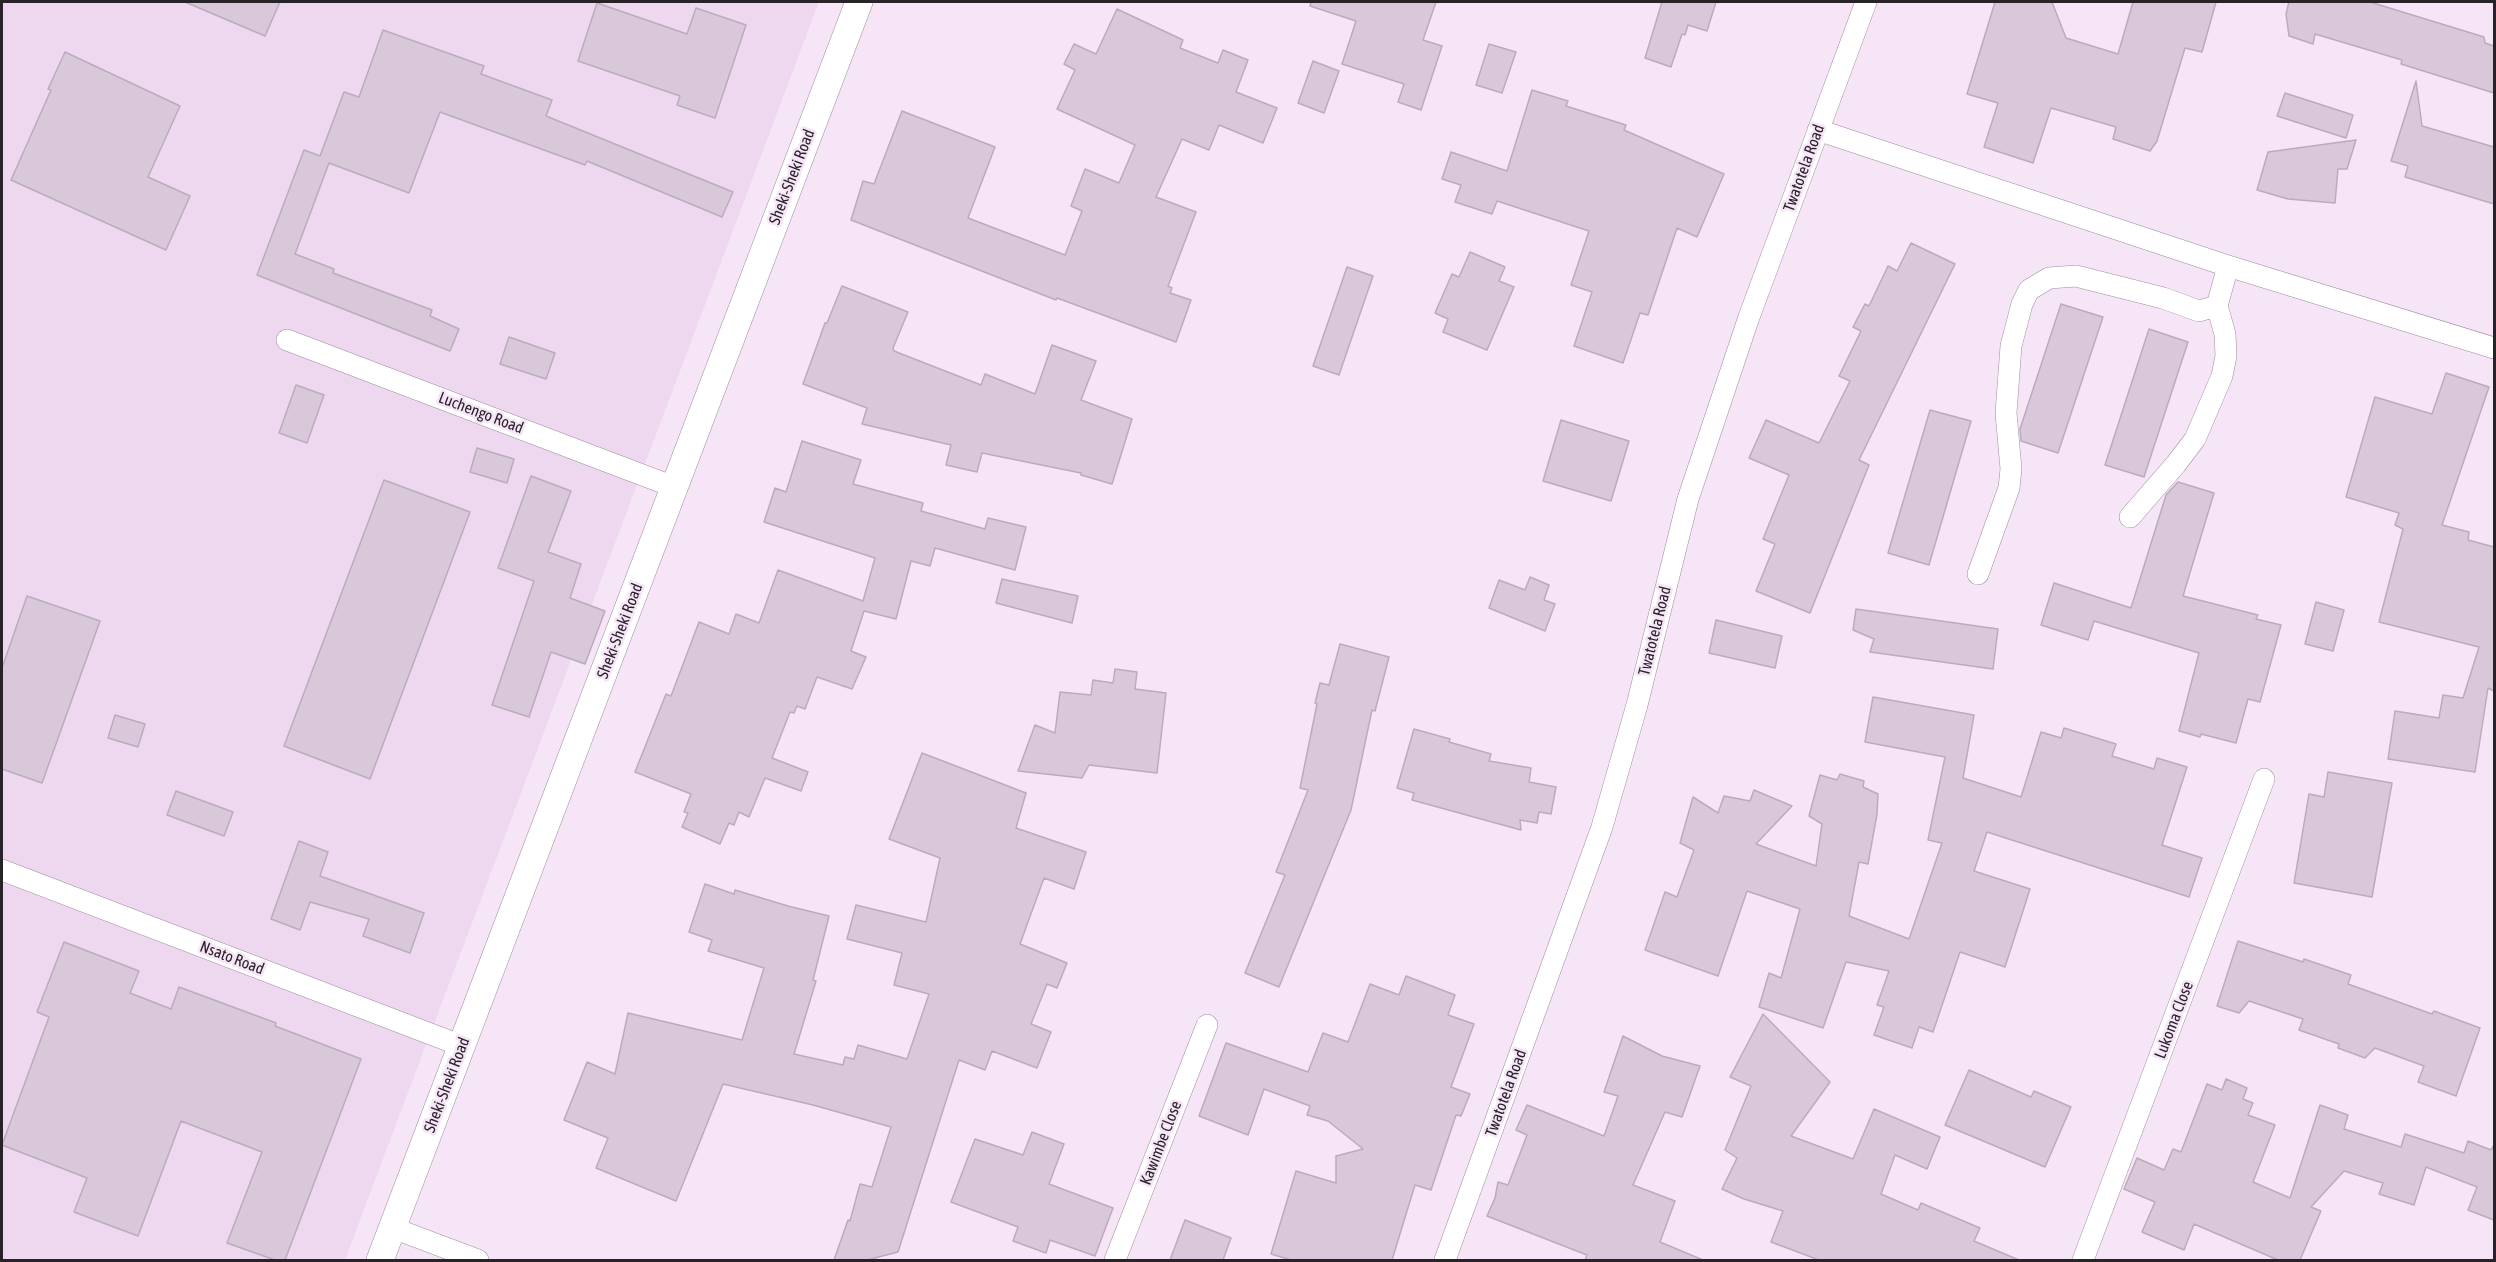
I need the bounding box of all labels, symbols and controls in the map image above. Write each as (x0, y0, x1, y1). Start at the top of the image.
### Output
street label: Twatotela Road (1779, 122, 1829, 214)
street label: Sheki-Sheki Road (765, 127, 819, 227)
street label: Luchengo Road (436, 388, 526, 438)
street label: Sheki-Sheki Road (593, 581, 647, 681)
street label: Twatotela Road (1635, 584, 1675, 678)
street label: Nsato Road (197, 937, 267, 979)
street label: Lukoma Close (2151, 979, 2197, 1061)
street label: Sheki-Sheki Road (420, 1035, 474, 1135)
street label: Twatotela Road (1481, 1047, 1531, 1139)
street label: Kawimbe Close (1136, 1098, 1186, 1188)

